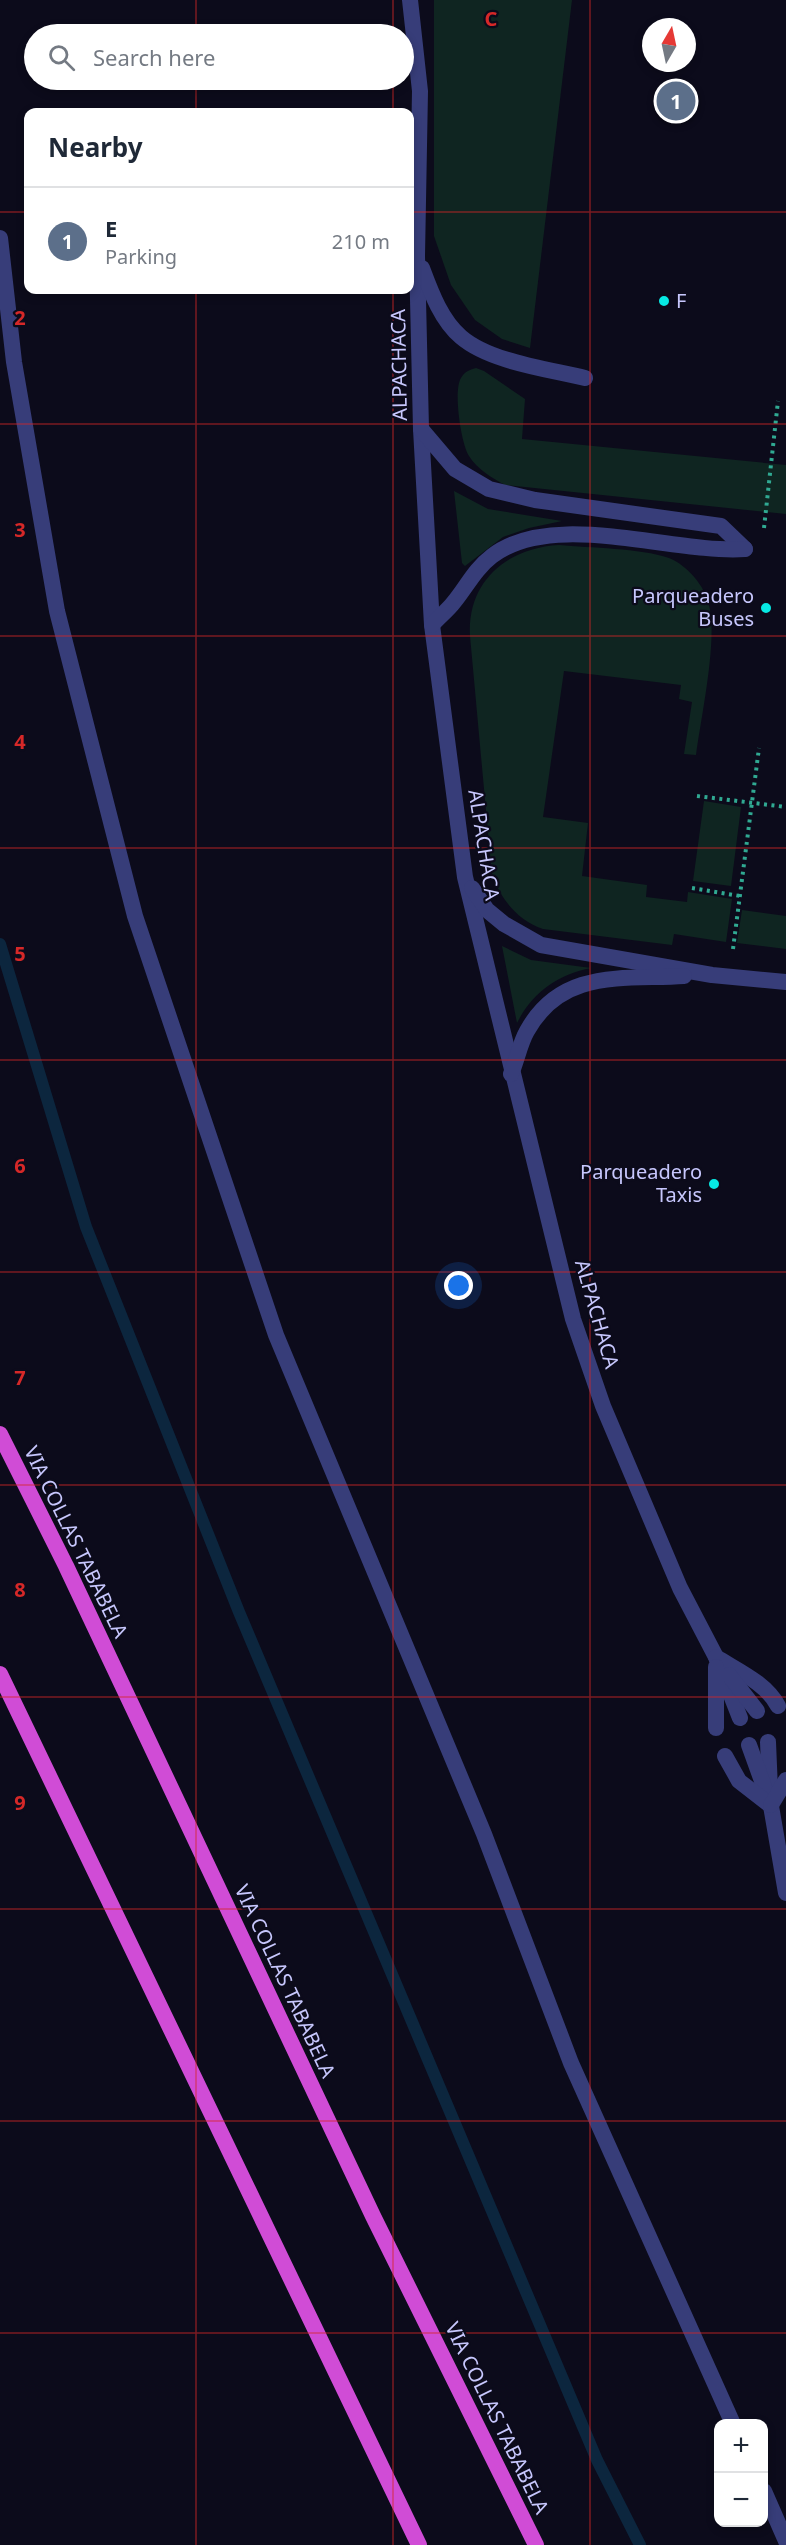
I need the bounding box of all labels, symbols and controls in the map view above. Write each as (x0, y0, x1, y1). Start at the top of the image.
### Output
text: C (485, 5, 498, 32)
north arrow (642, 18, 696, 72)
search box (24, 24, 414, 90)
icon: search (45, 41, 78, 74)
text: Search here (93, 42, 215, 72)
pin: 1 (656, 78, 696, 124)
text: Nearby (48, 129, 143, 165)
text: E (105, 213, 117, 243)
text: 1 (62, 228, 73, 255)
text: 210 m (332, 228, 390, 255)
text: Parking (105, 243, 177, 270)
place label: F (676, 287, 686, 314)
marker: F (657, 294, 671, 308)
text: 2 (14, 304, 26, 331)
street label: ALPACHACA (384, 309, 413, 421)
text: 3 (14, 516, 26, 543)
place label: Parqueadero Buses (632, 582, 754, 632)
marker: Parqueadero Buses (759, 601, 773, 615)
text: 4 (14, 728, 26, 755)
street label: ALPACHACA (462, 787, 507, 903)
text: 5 (14, 940, 26, 967)
text: 6 (14, 1152, 26, 1179)
place label: Parqueadero Taxis (580, 1158, 702, 1208)
marker: Parqueadero Taxis (707, 1177, 721, 1191)
street label: ALPACHACA (569, 1256, 626, 1372)
your location (444, 1271, 473, 1300)
text: 7 (14, 1364, 26, 1391)
street label: VIA COLLAS TABABELA (18, 1441, 135, 1642)
text: 8 (14, 1576, 26, 1603)
text: 9 (14, 1789, 26, 1816)
street label: VIA COLLAS TABABELA (229, 1880, 342, 2082)
street label: VIA COLLAS TABABELA (439, 2317, 556, 2518)
map controls (714, 2419, 768, 2527)
button: + (714, 2419, 768, 2473)
button: − (714, 2473, 768, 2527)

